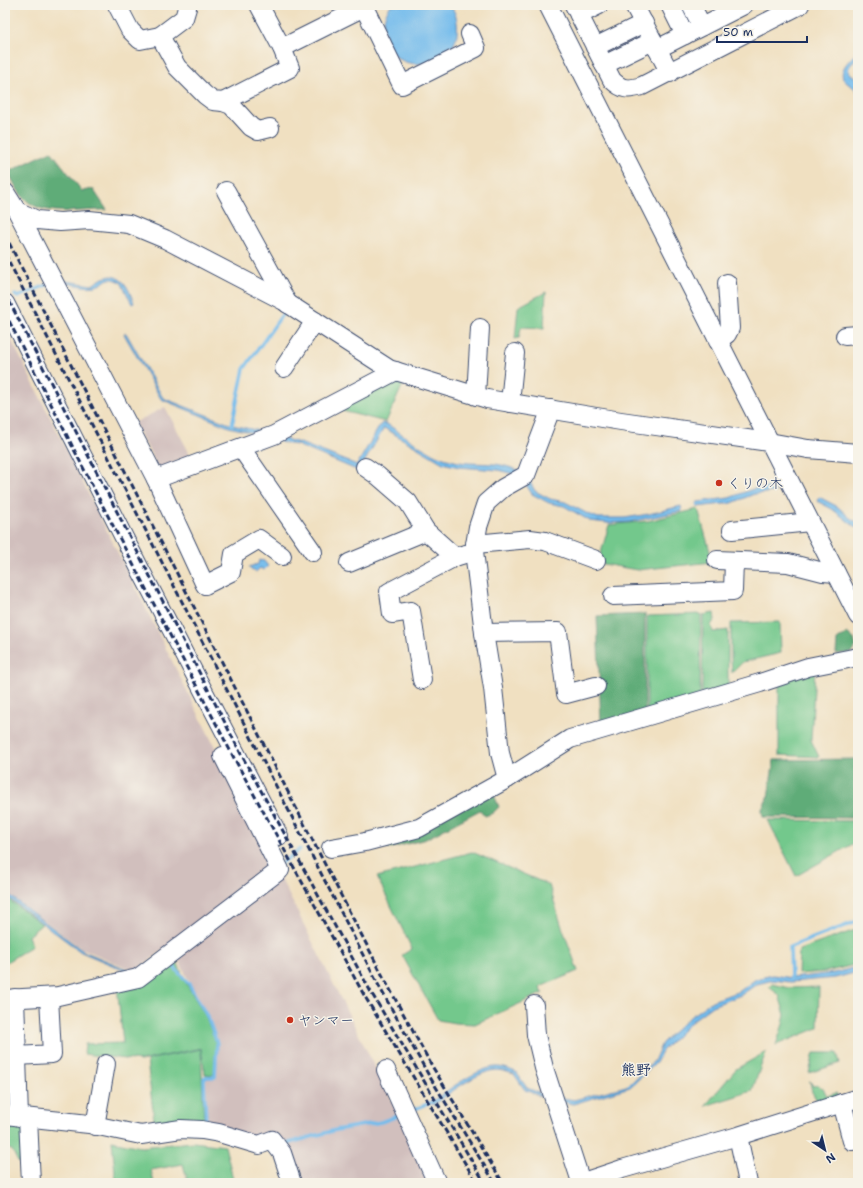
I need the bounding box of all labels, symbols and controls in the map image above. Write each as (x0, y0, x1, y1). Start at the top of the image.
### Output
scale bar (717, 18, 807, 44)
text: 50 m (723, 24, 753, 40)
place label: くりの木 (727, 474, 783, 492)
marker: くりの木 (714, 478, 724, 488)
place label: ヤンマー (298, 1011, 354, 1029)
marker: ヤンマー (285, 1015, 295, 1025)
district label: 熊野 (621, 1060, 651, 1080)
north arrow (805, 1130, 845, 1170)
text: N (822, 1149, 838, 1167)

